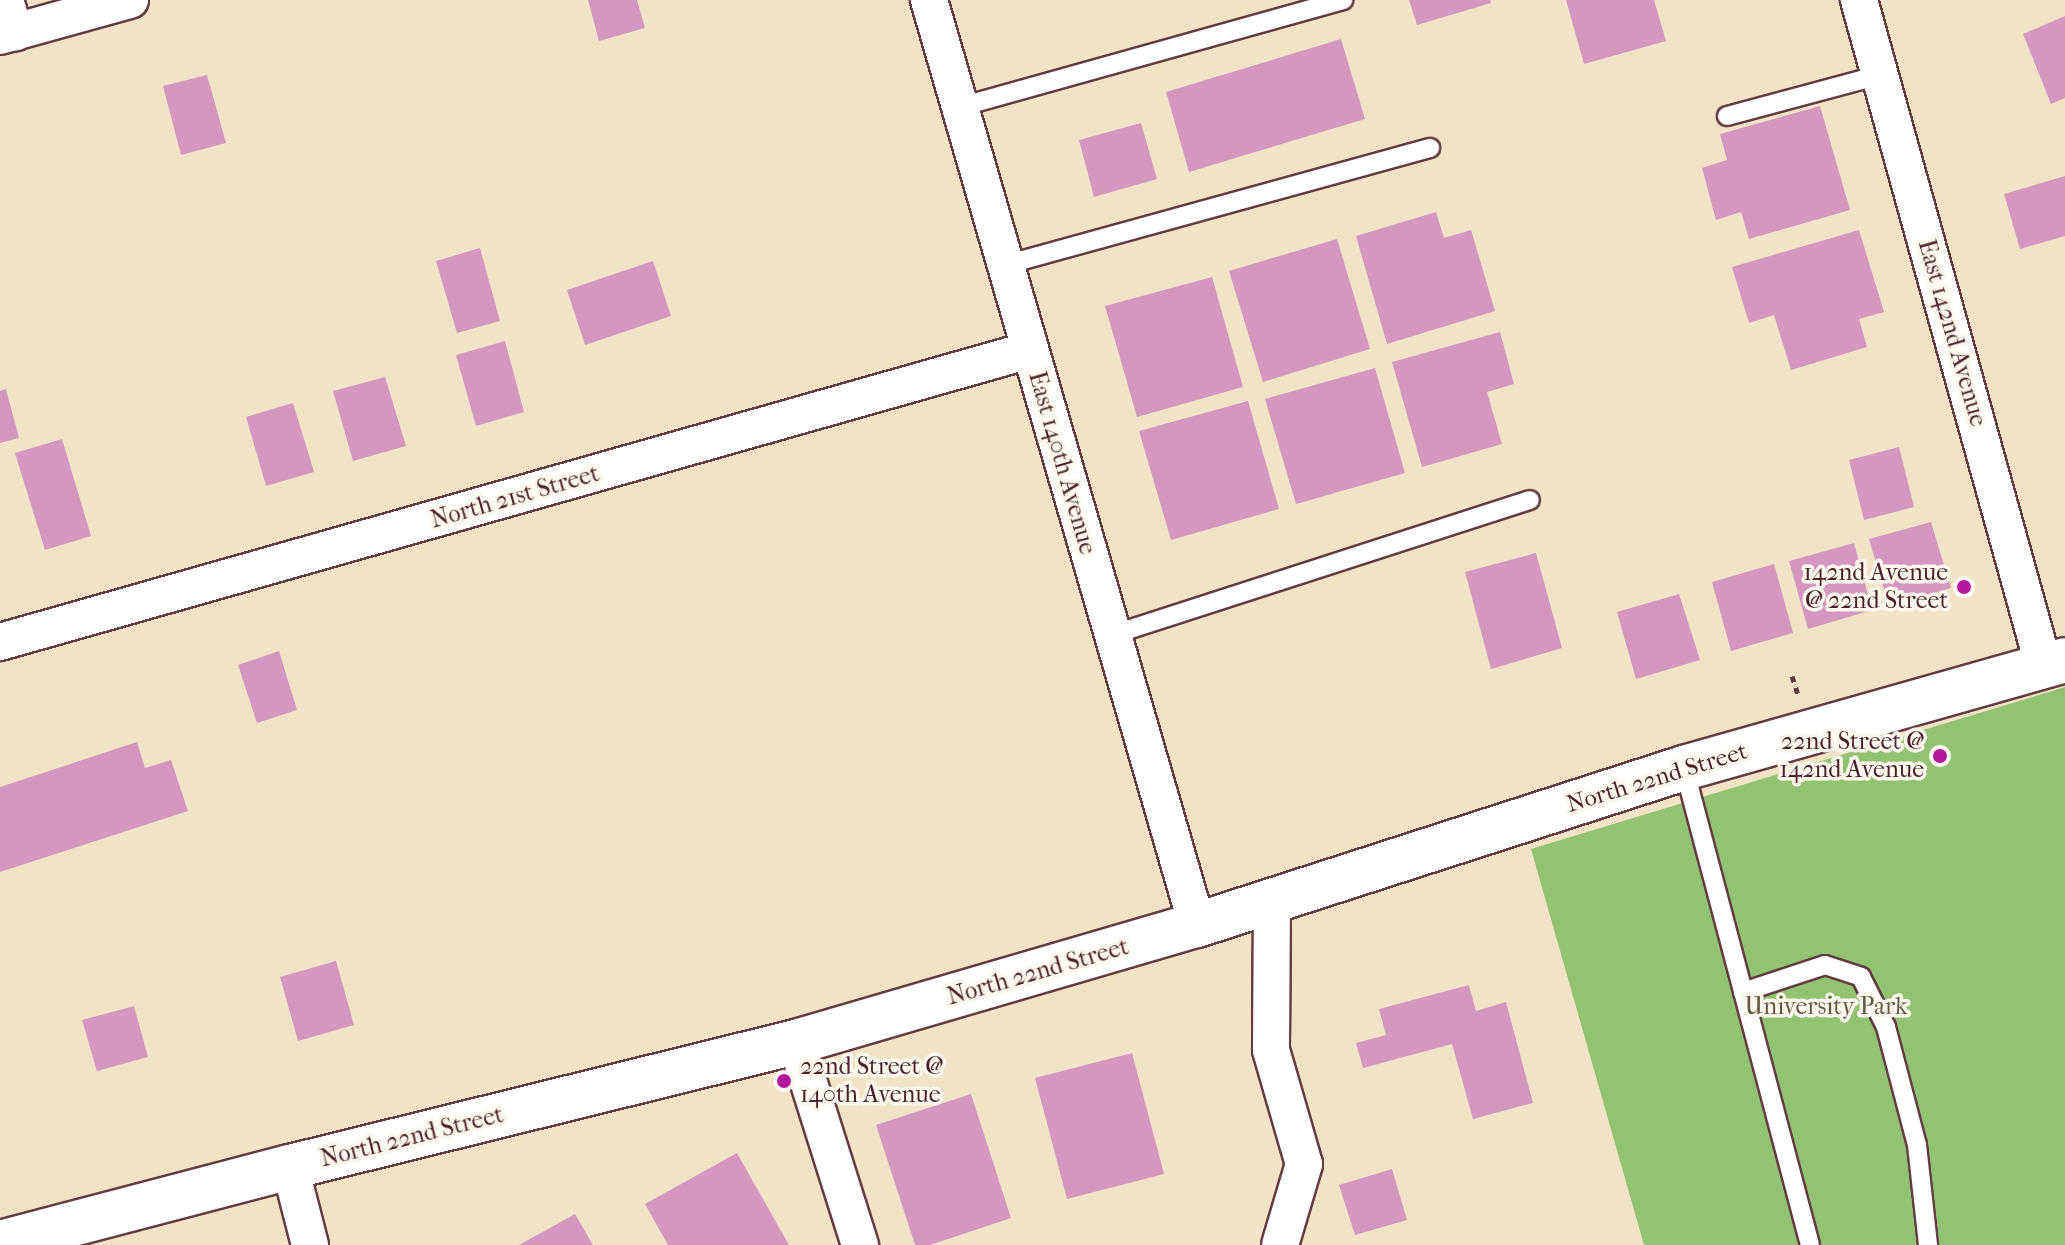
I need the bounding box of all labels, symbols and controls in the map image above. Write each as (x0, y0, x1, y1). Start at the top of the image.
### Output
street label: East 142nd Avenue (1912, 236, 1992, 430)
street label: East 140th Avenue (1022, 368, 1102, 558)
street label: North 21st Street (427, 459, 603, 535)
place label: 142nd Avenue @ 22nd Street (1803, 559, 1948, 615)
marker: 142nd Avenue @ 22nd Street (1955, 578, 1973, 596)
place label: 22nd Street @ 142nd Avenue (1779, 728, 1924, 784)
street label: North 22nd Street (1563, 737, 1751, 819)
marker: 22nd Street @ 142nd Avenue (1931, 747, 1949, 765)
street label: North 22nd Street (944, 932, 1132, 1012)
park label: University Park (1745, 993, 1907, 1021)
place label: 22nd Street @ 140th Avenue (800, 1053, 943, 1109)
marker: 22nd Street @ 140th Avenue (775, 1072, 793, 1090)
street label: North 22nd Street (318, 1100, 506, 1174)

